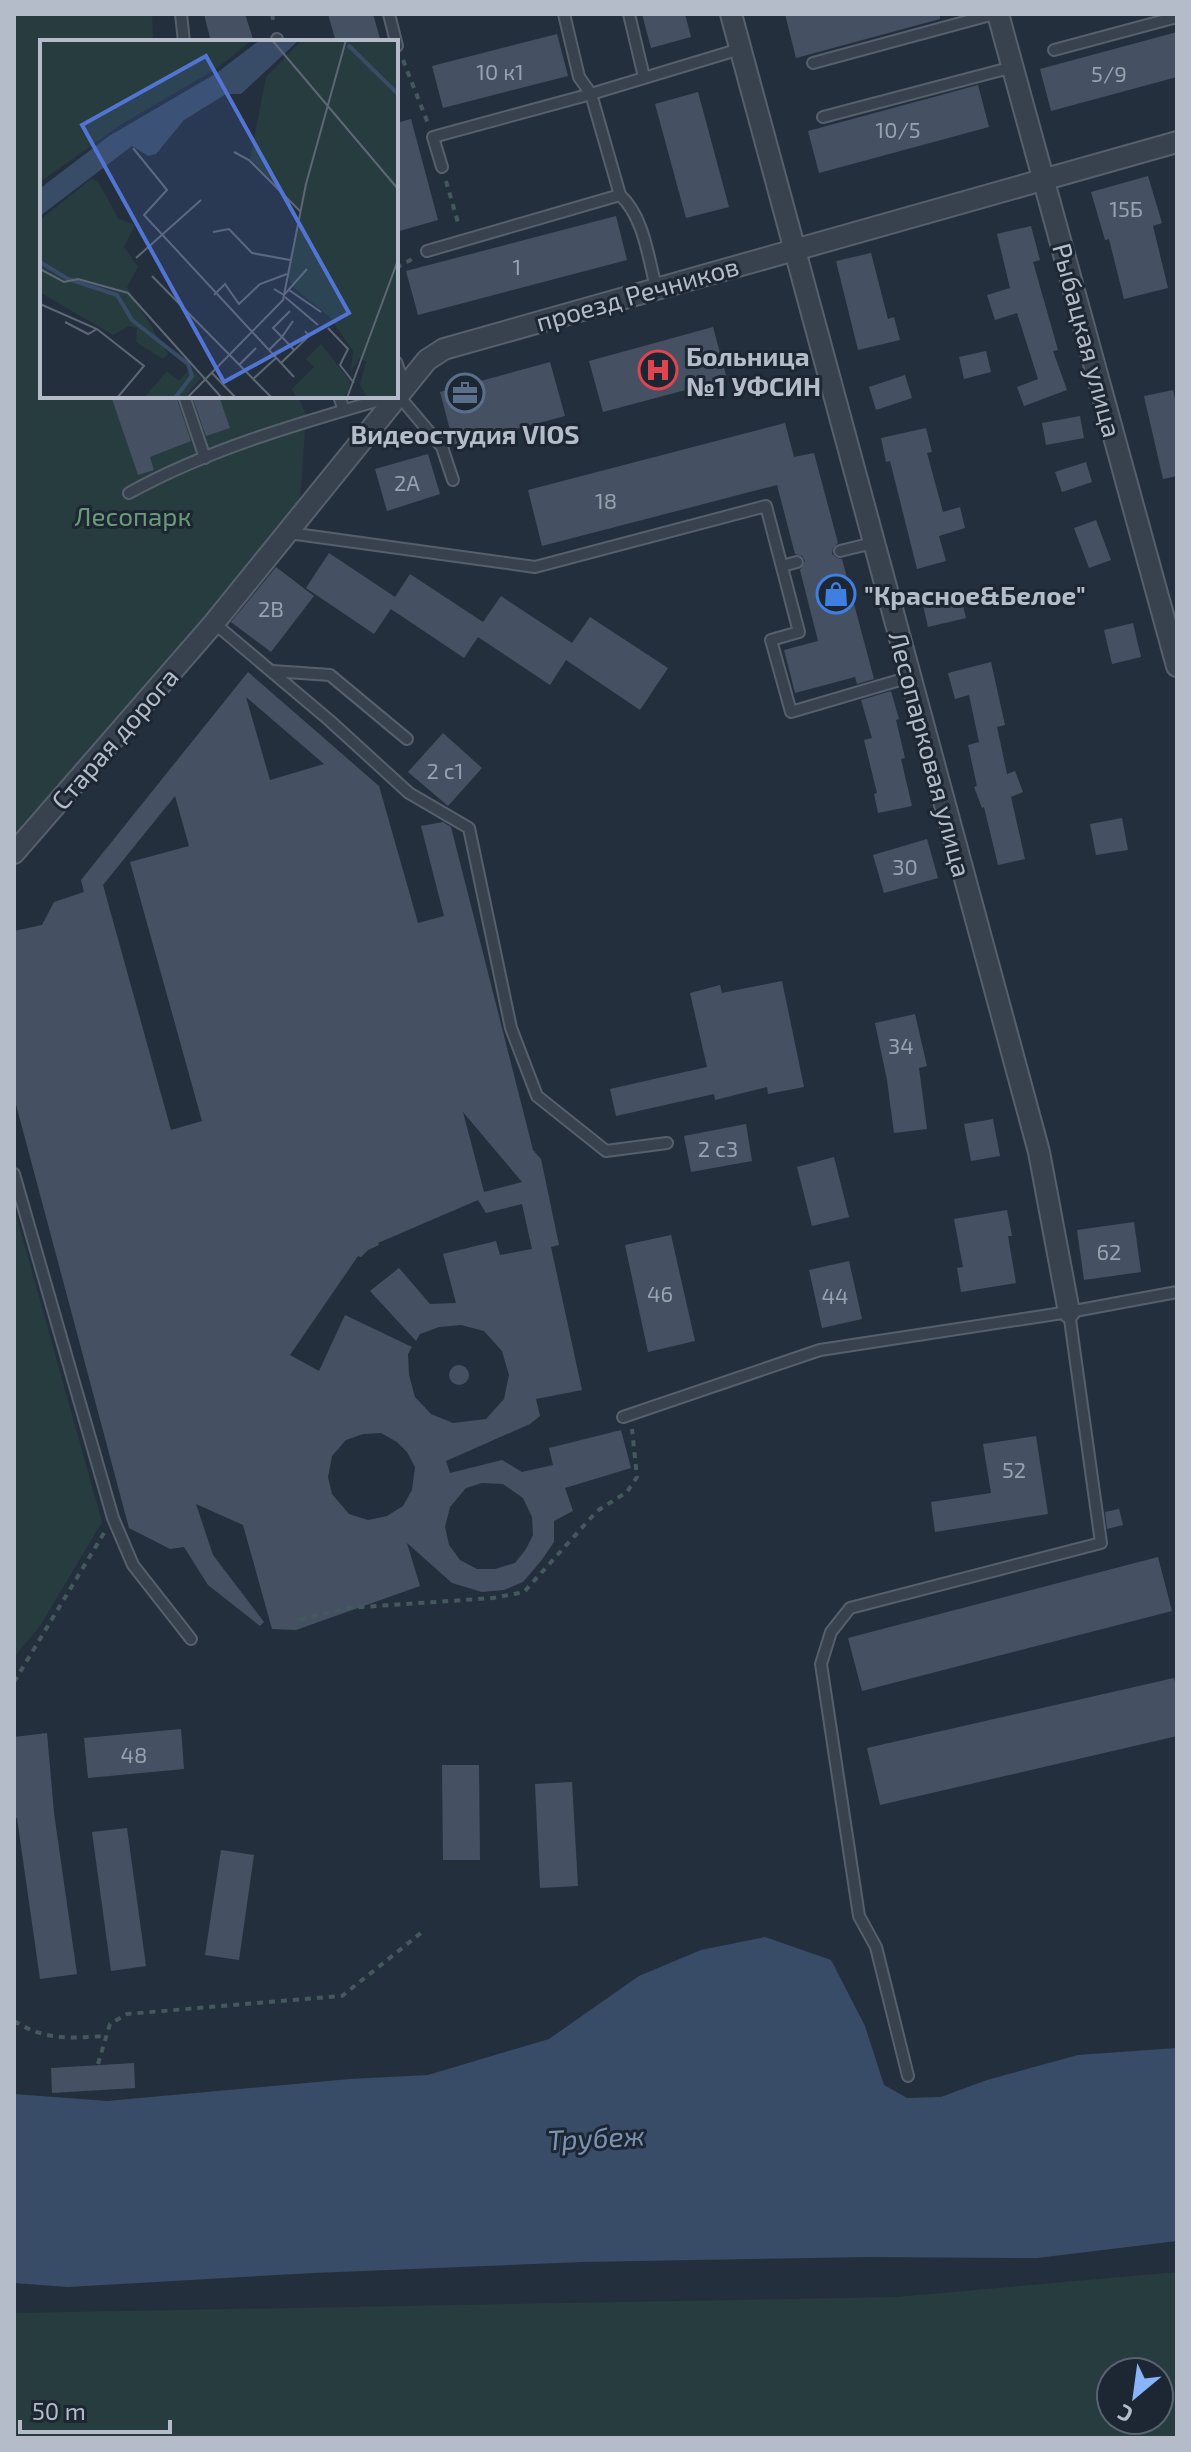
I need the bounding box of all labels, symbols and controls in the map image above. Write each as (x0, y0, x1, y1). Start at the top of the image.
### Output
inset map (40, 40, 398, 398)
house number: 10 к1 (476, 58, 524, 84)
house number: 5/9 (1091, 60, 1127, 86)
house number: 10/5 (875, 116, 921, 142)
house number: 15Б (1109, 195, 1143, 221)
street label: Рыбацкая улица (1046, 240, 1129, 441)
street label: проезд Речников (532, 249, 742, 337)
house number: 1 (513, 253, 521, 279)
place label: Больница №1 УФСИН (686, 340, 821, 401)
hospital icon: Больница №1 УФСИН (637, 349, 679, 391)
office icon: Видеостудия VIOS (444, 372, 486, 414)
place label: Видеостудия VIOS (350, 418, 580, 449)
house number: 2А (394, 469, 420, 495)
house number: 18 (595, 487, 617, 513)
park label: Лесопарк (75, 500, 191, 531)
shop icon: "Красное&Белое" (815, 573, 857, 615)
place label: "Красное&Белое" (864, 579, 1086, 610)
house number: 2В (258, 595, 284, 621)
street label: Лесопарковая улица (882, 628, 979, 880)
street label: Старая дорога (44, 661, 184, 815)
house number: 2 с1 (427, 757, 463, 783)
house number: 30 (892, 853, 918, 879)
house number: 34 (888, 1032, 914, 1058)
house number: 2 с3 (698, 1135, 738, 1161)
house number: 62 (1097, 1238, 1121, 1264)
house number: 46 (647, 1280, 673, 1306)
house number: 44 (821, 1282, 849, 1308)
house number: 52 (1002, 1456, 1026, 1482)
house number: 48 (121, 1741, 147, 1767)
water label: Трубеж (546, 2117, 646, 2157)
north arrow (1095, 2356, 1175, 2436)
scale bar (20, 2384, 170, 2434)
text: 50 m (32, 2396, 86, 2425)
text: С (1113, 2400, 1137, 2429)

